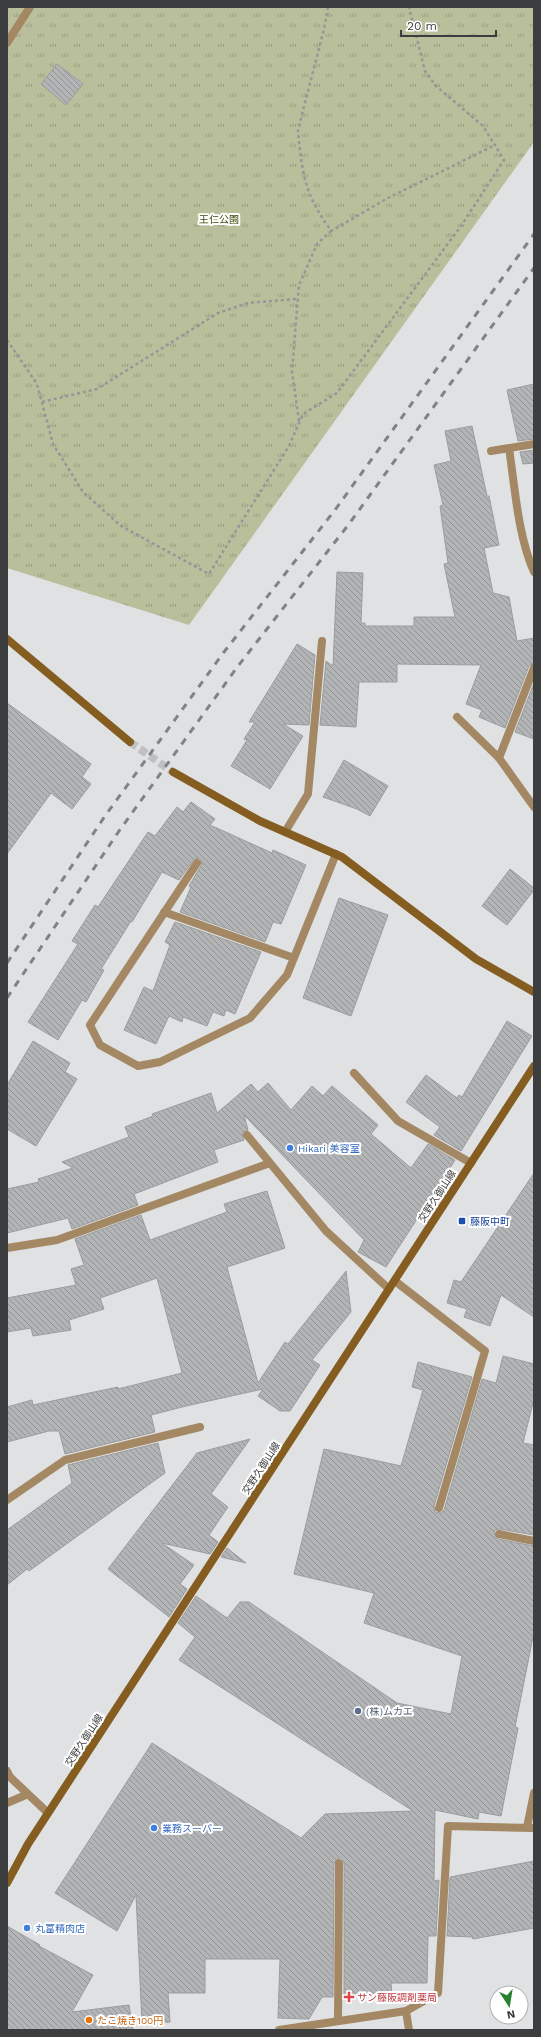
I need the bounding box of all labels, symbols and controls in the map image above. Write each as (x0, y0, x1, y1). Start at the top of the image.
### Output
scale bar (401, 12, 496, 38)
text: 20 m (407, 19, 437, 33)
park label: 王仁公園 (199, 214, 239, 225)
marker: Hikari 美容室 (285, 1143, 295, 1153)
place label: Hikari 美容室 (298, 1143, 359, 1154)
street label: 交野久御山線 (416, 1168, 458, 1224)
marker: 藤阪中町 (457, 1216, 467, 1226)
place label: 藤阪中町 (470, 1216, 510, 1227)
street label: 交野久御山線 (240, 1440, 282, 1496)
marker: (株)ムカエ (353, 1706, 363, 1716)
place label: (株)ムカエ (366, 1706, 413, 1717)
street label: 交野久御山線 (63, 1712, 105, 1768)
marker: 業務スーパー (149, 1823, 159, 1833)
place label: 業務スーパー (162, 1823, 222, 1834)
marker: 丸富精肉店 (22, 1923, 32, 1933)
place label: 丸富精肉店 (35, 1923, 85, 1934)
north arrow (489, 1985, 529, 2025)
marker: サン藤阪調剤薬局 (344, 1992, 354, 2002)
place label: サン藤阪調剤薬局 (357, 1992, 437, 2003)
text: N (506, 2007, 516, 2021)
marker: たこ焼き100円 (84, 2015, 94, 2025)
place label: たこ焼き100円 (97, 2015, 163, 2026)

